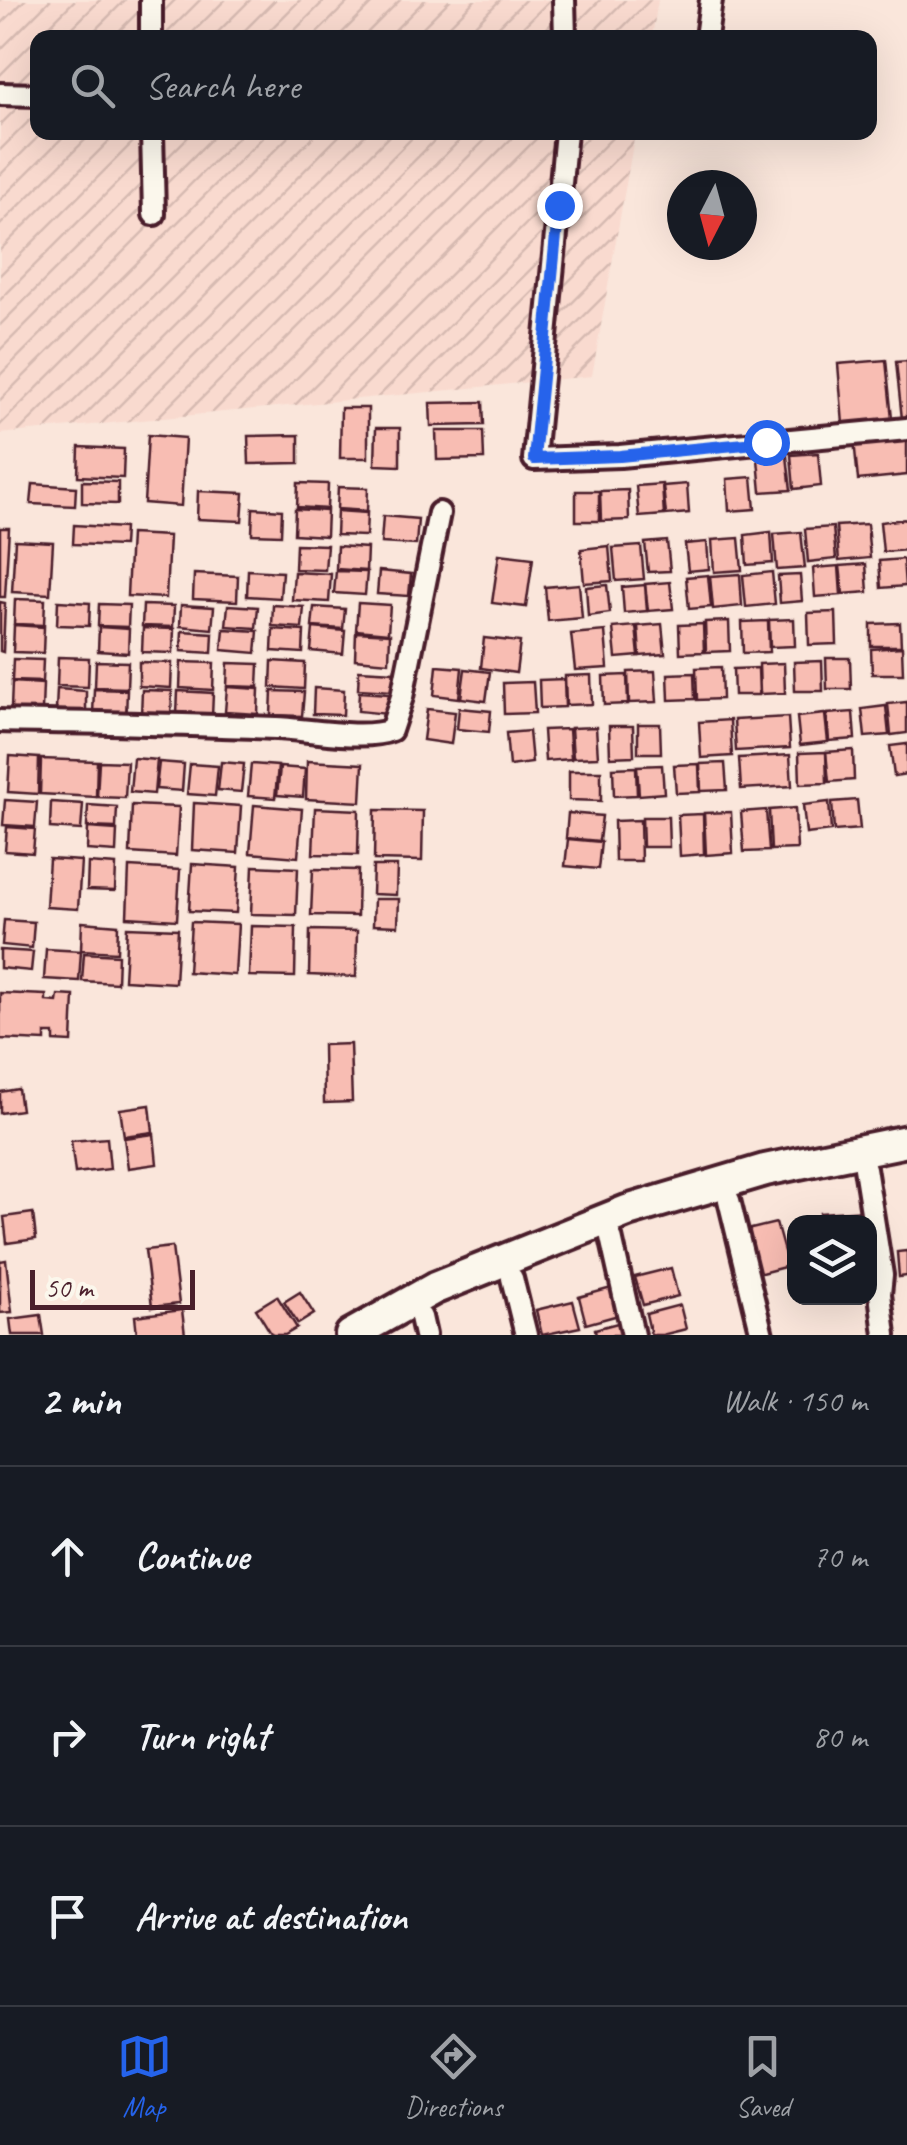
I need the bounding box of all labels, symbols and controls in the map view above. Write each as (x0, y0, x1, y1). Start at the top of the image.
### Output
search box (30, 30, 877, 140)
icon: search (65, 58, 120, 113)
text: Search here (145, 62, 300, 109)
north arrow (667, 170, 757, 260)
route end (537, 183, 583, 229)
route start (744, 420, 790, 466)
map controls (787, 1215, 877, 1305)
button: layers (787, 1215, 877, 1305)
scale bar (30, 1265, 195, 1310)
text: 50 m (45, 1270, 93, 1305)
text: 2 min (40, 1374, 120, 1427)
text: Walk · 150 m (723, 1380, 867, 1421)
icon: ahead (40, 1529, 95, 1584)
text: Continue (135, 1533, 249, 1580)
text: 70 m (813, 1536, 867, 1577)
icon: right (40, 1709, 95, 1764)
text: Turn right (135, 1713, 269, 1760)
text: 80 m (813, 1716, 867, 1757)
icon: arrive (40, 1889, 95, 1944)
text: Arrive at destination (135, 1893, 407, 1940)
tab: Map (117, 2029, 172, 2124)
tab: Directions (405, 2029, 502, 2124)
tab: Saved (735, 2029, 790, 2124)

